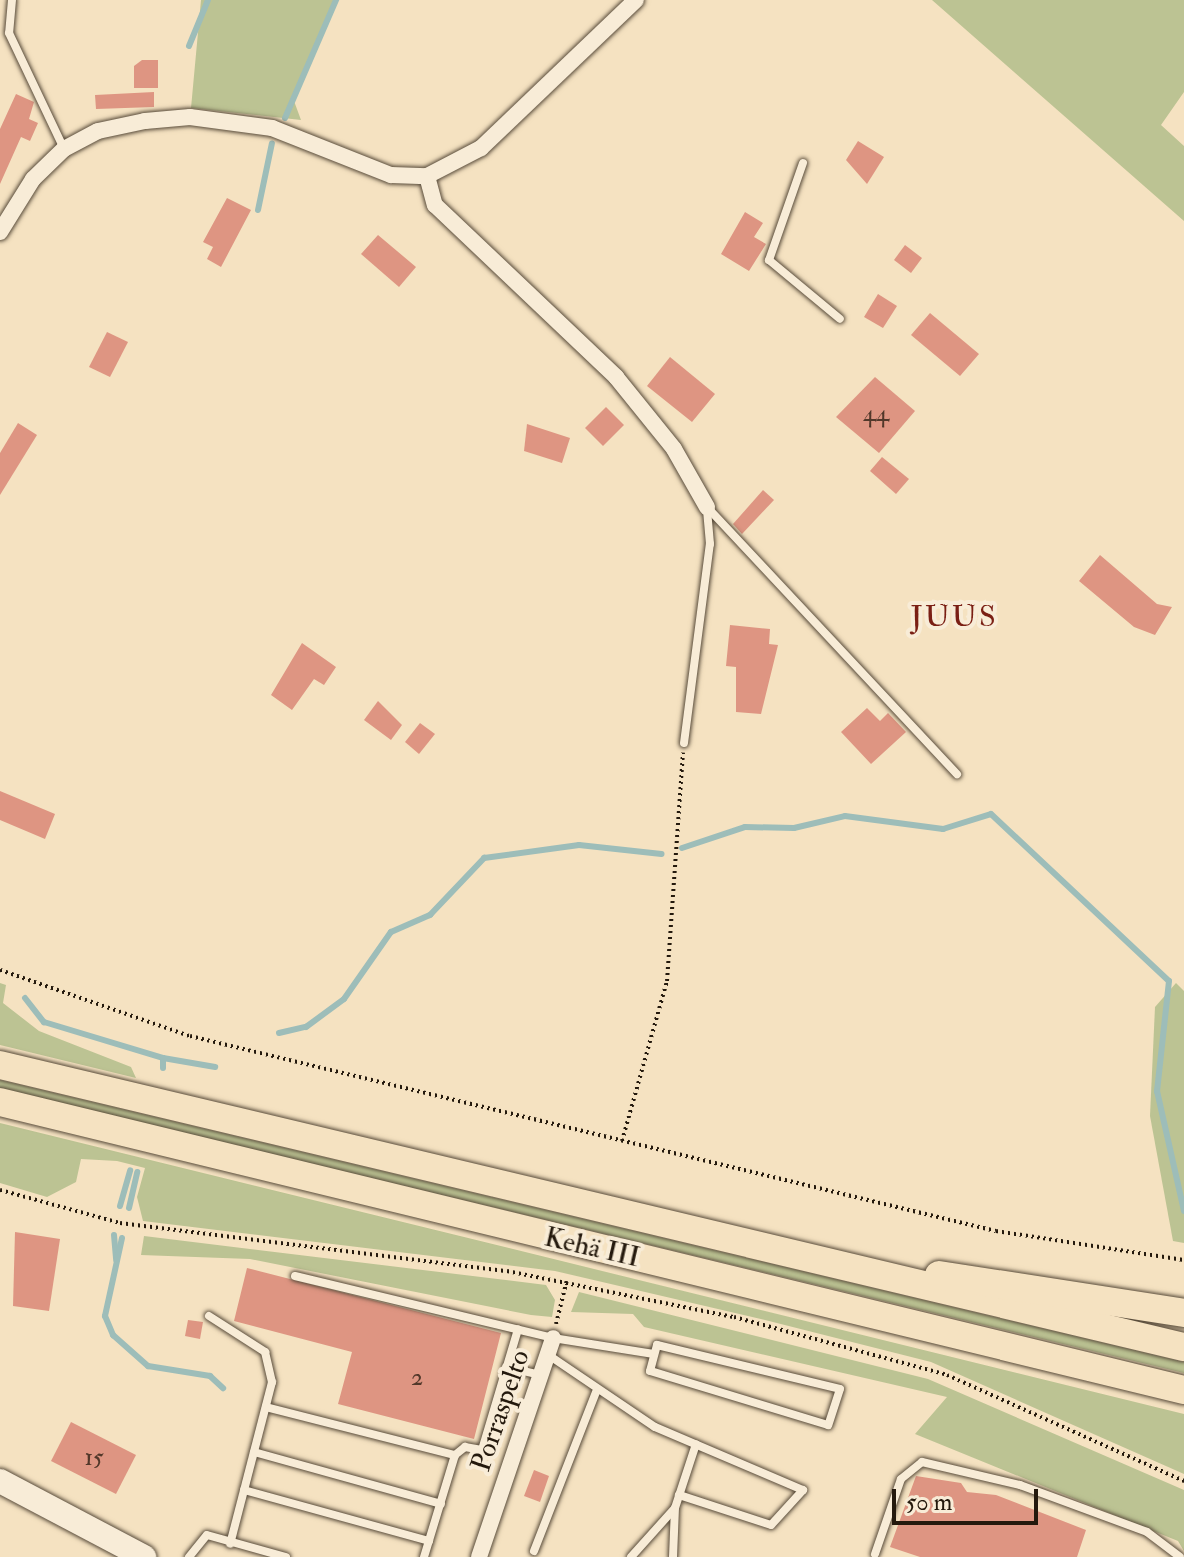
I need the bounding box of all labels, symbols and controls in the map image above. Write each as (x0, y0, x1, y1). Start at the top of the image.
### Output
house number: 44 (863, 400, 889, 428)
district label: JUUS (910, 599, 998, 635)
street label: Kehä III (541, 1221, 643, 1275)
street label: Porraspelto (465, 1346, 537, 1476)
house number: 2 (411, 1364, 423, 1392)
house number: 15 (84, 1444, 104, 1472)
scale bar (896, 1473, 1042, 1523)
text: 50 m (906, 1487, 952, 1518)

